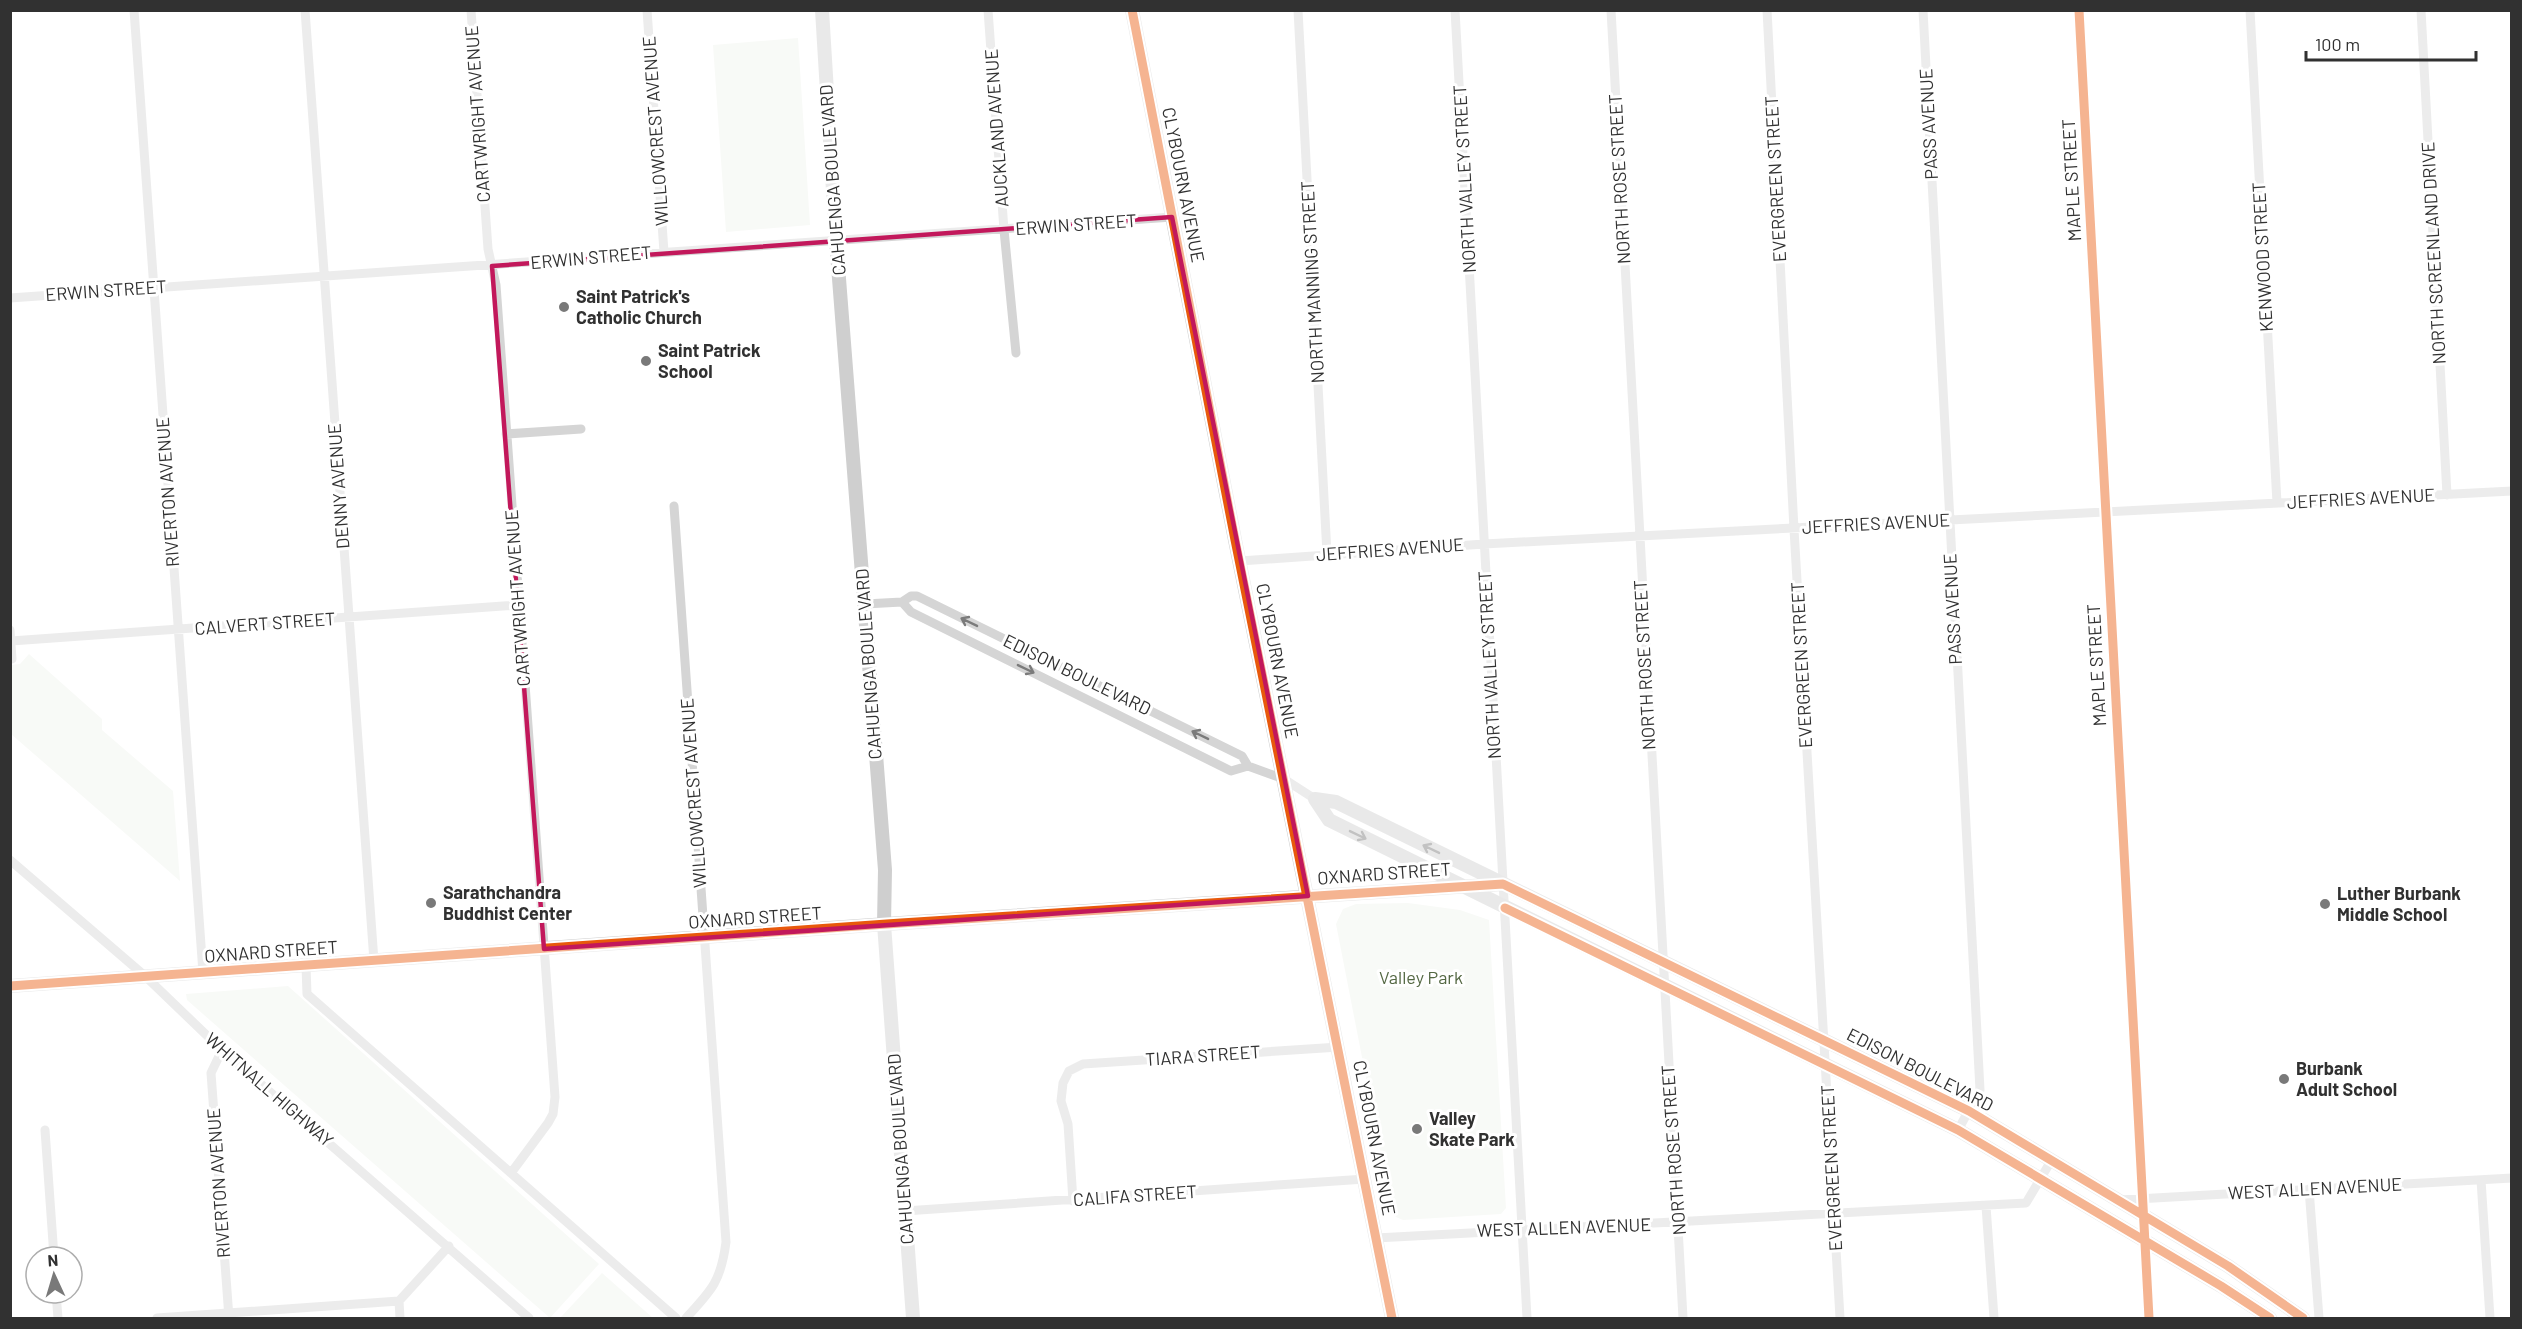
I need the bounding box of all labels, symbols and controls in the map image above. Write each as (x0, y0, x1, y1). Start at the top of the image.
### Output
scale bar (2306, 24, 2476, 62)
street label: CARTWRIGHT AVENUE (460, 25, 494, 203)
text: 100 m (2315, 33, 2360, 55)
street label: WILLOWCREST AVENUE (637, 35, 673, 227)
street label: AUCKLAND AVENUE (979, 48, 1013, 208)
street label: PASS AVENUE (1914, 68, 1942, 180)
street label: CAHUENGA BOULEVARD (814, 84, 850, 276)
street label: NORTH VALLEY STREET (1448, 84, 1480, 274)
street label: NORTH ROSE STREET (1604, 93, 1634, 265)
street label: EVERGREEN STREET (1760, 95, 1790, 263)
street label: CLYBOURN AVENUE (1158, 105, 1210, 264)
street label: MAPLE STREET (2057, 118, 2085, 242)
street label: NORTH SCREENLAND DRIVE (2416, 141, 2450, 365)
street label: NORTH MANNING STREET (1296, 180, 1328, 384)
street label: KENWOOD STREET (2247, 182, 2277, 333)
street label: ERWIN STREET (1015, 209, 1137, 239)
street label: ERWIN STREET (529, 241, 652, 273)
street label: ERWIN STREET (45, 275, 167, 305)
place label: Saint Patrick's Catholic Church (576, 285, 702, 328)
marker: Saint Patrick's Catholic Church (557, 300, 571, 314)
place label: Saint Patrick School (658, 339, 761, 382)
marker: Saint Patrick School (639, 354, 653, 368)
street label: RIVERTON AVENUE (151, 416, 183, 568)
street label: DENNY AVENUE (323, 422, 353, 550)
street label: JEFFRIES AVENUE (2286, 483, 2436, 513)
street label: JEFFRIES AVENUE (1801, 508, 1951, 538)
street label: CARTWRIGHT AVENUE (500, 509, 534, 687)
street label: JEFFRIES AVENUE (1315, 533, 1465, 565)
street label: PASS AVENUE (1938, 553, 1966, 665)
street label: CAHUENGA BOULEVARD (850, 568, 886, 760)
street label: NORTH VALLEY STREET (1473, 570, 1505, 760)
street label: NORTH ROSE STREET (1629, 579, 1659, 751)
street label: CLYBOURN AVENUE (1252, 581, 1304, 740)
street label: EVERGREEN STREET (1786, 581, 1816, 749)
street label: MAPLE STREET (2082, 603, 2110, 727)
street label: CALVERT STREET (194, 607, 336, 639)
one-way arrow (960, 615, 978, 627)
street label: EDISON BOULEVARD (1000, 629, 1155, 719)
one-way arrow (1016, 664, 1034, 676)
street label: WILLOWCREST AVENUE (675, 697, 711, 889)
one-way arrow (1192, 729, 1210, 741)
one-way arrow (1349, 830, 1367, 842)
one-way arrow (1423, 842, 1441, 854)
street label: OXNARD STREET (1316, 857, 1451, 889)
place label: Sarathchandra Buddhist Center (443, 881, 572, 924)
place label: Luther Burbank Middle School (2337, 882, 2461, 925)
marker: Sarathchandra Buddhist Center (424, 896, 438, 910)
marker: Luther Burbank Middle School (2318, 897, 2332, 911)
street label: OXNARD STREET (687, 901, 822, 933)
street label: OXNARD STREET (203, 935, 338, 967)
park label: Valley Park (1379, 966, 1463, 988)
street label: EDISON BOULEVARD (1843, 1023, 1997, 1116)
street label: WHITNALL HIGHWAY (201, 1028, 338, 1151)
street label: TIARA STREET (1145, 1040, 1261, 1070)
street label: CAHUENGA BOULEVARD (882, 1053, 918, 1245)
place label: Burbank Adult School (2296, 1057, 2397, 1100)
street label: CLYBOURN AVENUE (1349, 1058, 1401, 1217)
street label: NORTH ROSE STREET (1656, 1064, 1690, 1236)
marker: Burbank Adult School (2277, 1072, 2291, 1086)
street label: EVERGREEN STREET (1816, 1084, 1846, 1252)
street label: RIVERTON AVENUE (202, 1107, 234, 1259)
place label: Valley Skate Park (1429, 1107, 1515, 1150)
marker: Valley Skate Park (1410, 1122, 1424, 1136)
street label: WEST ALLEN AVENUE (2227, 1172, 2403, 1204)
street label: CALIFA STREET (1072, 1180, 1198, 1210)
street label: WEST ALLEN AVENUE (1476, 1213, 1652, 1241)
north arrow (24, 1245, 84, 1305)
text: N (47, 1250, 59, 1269)

